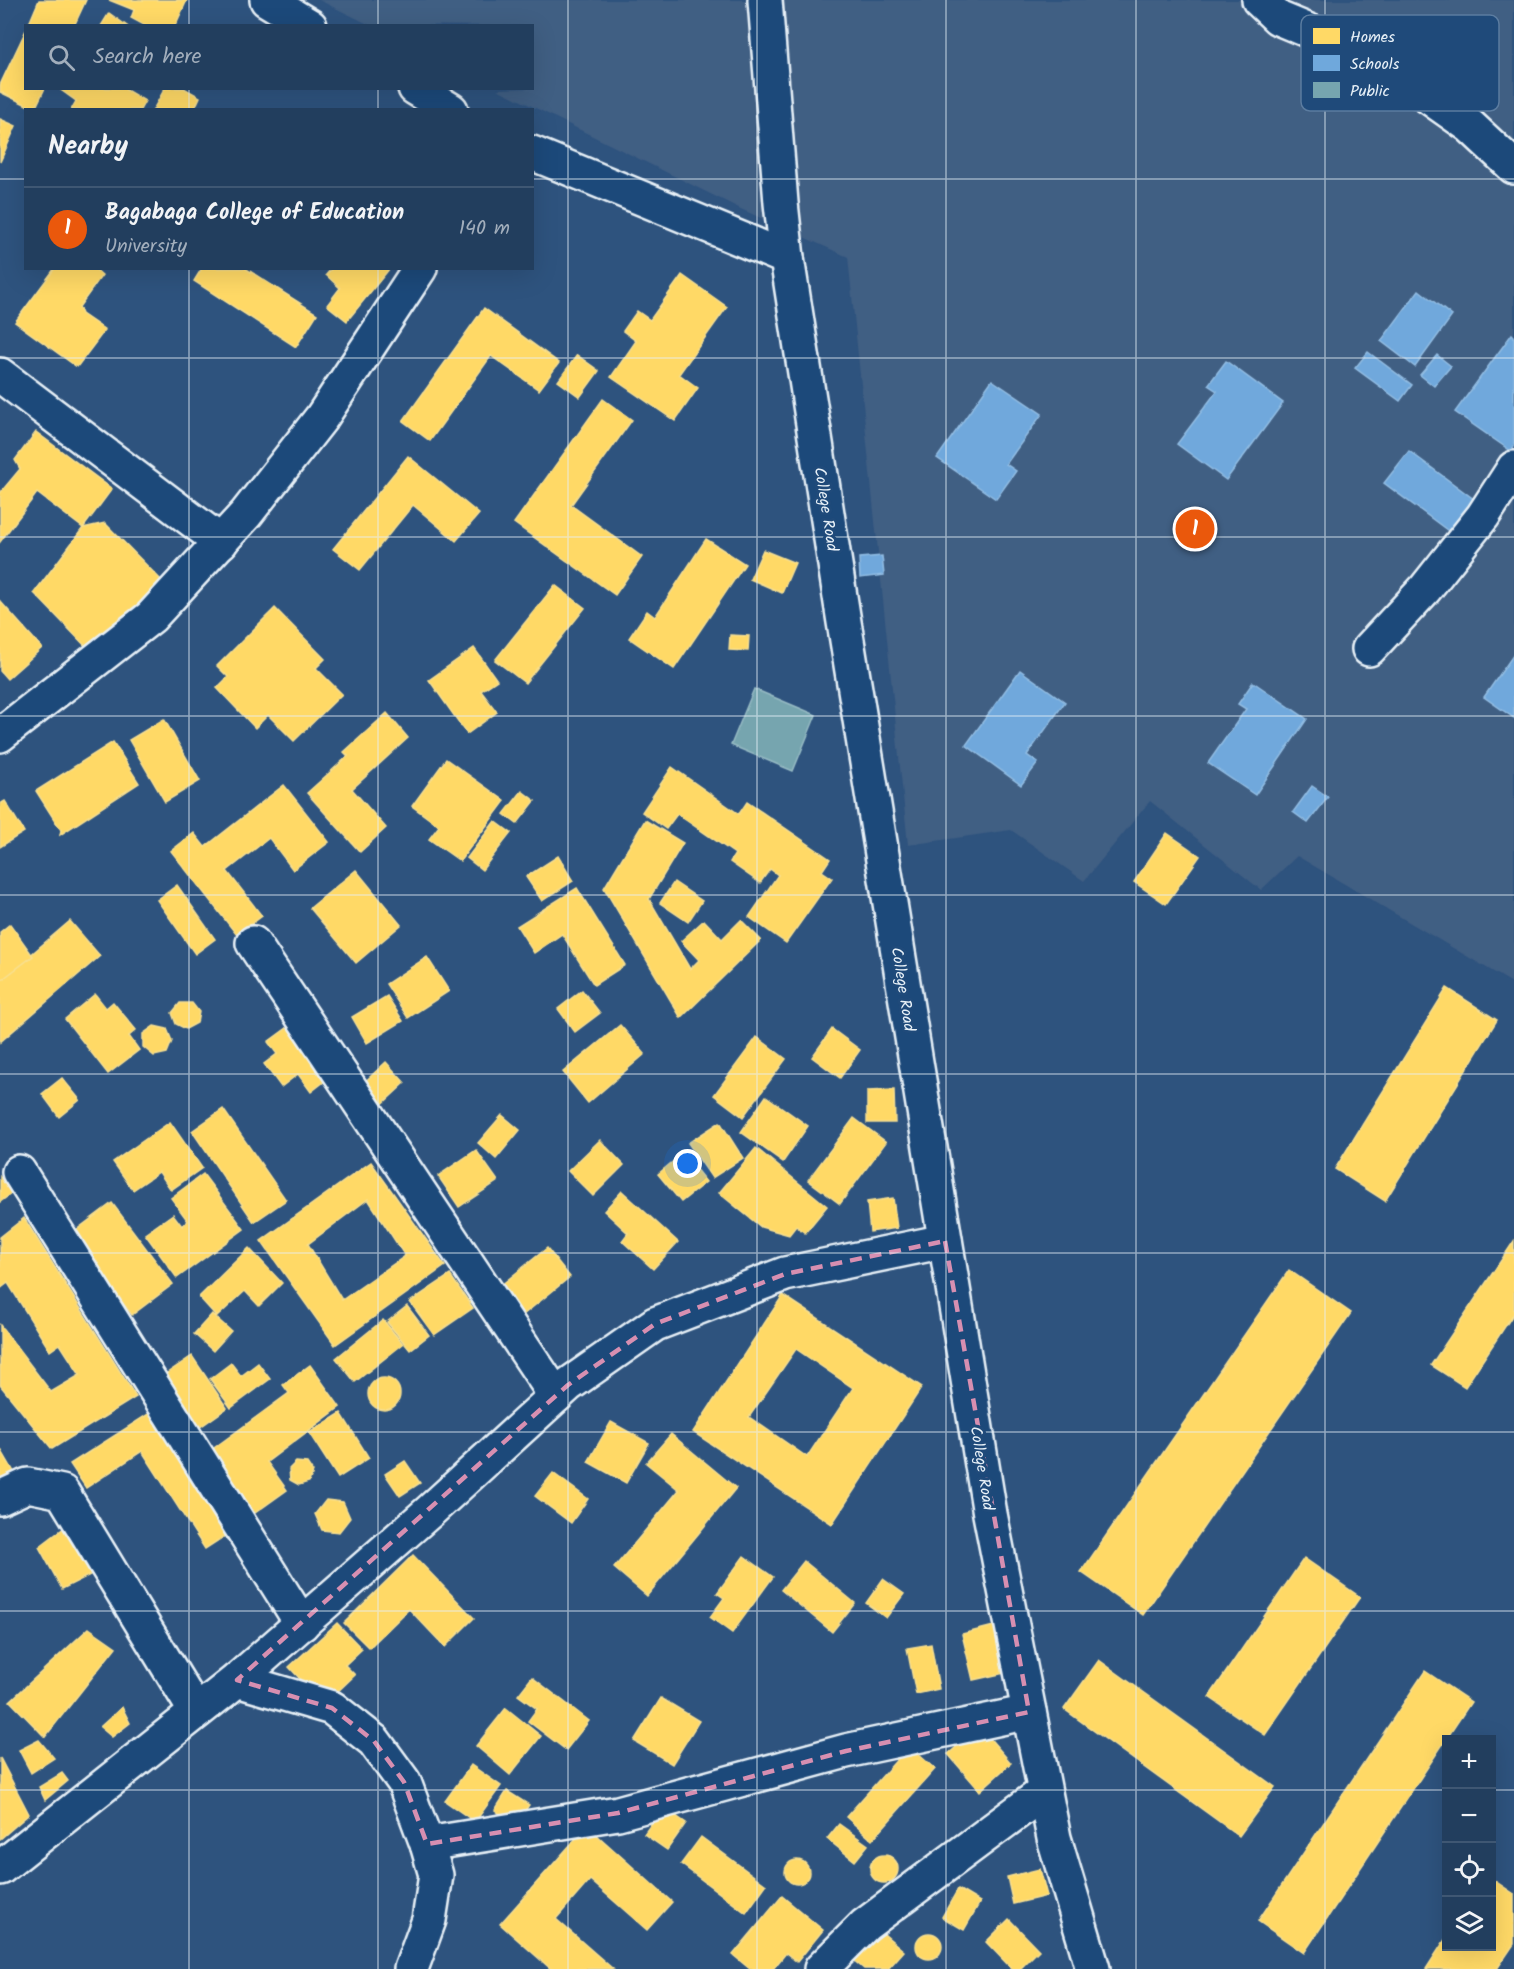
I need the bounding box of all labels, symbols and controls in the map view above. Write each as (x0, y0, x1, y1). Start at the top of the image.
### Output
legend (1301, 15, 1499, 111)
search box (24, 24, 534, 90)
text: Homes (1350, 25, 1395, 50)
text: Search here (93, 40, 201, 75)
icon: search (45, 41, 78, 74)
text: Schools (1350, 52, 1400, 77)
text: Public (1350, 79, 1390, 104)
text: Nearby (48, 126, 128, 168)
text: Bagabaga College of Education (105, 196, 404, 231)
text: 1 (64, 213, 71, 245)
text: 140 m (459, 213, 510, 245)
text: University (105, 231, 187, 263)
street label: College Road (807, 465, 845, 554)
pin: 1 (1176, 506, 1214, 552)
street label: College Road (884, 945, 922, 1034)
your location (673, 1149, 702, 1178)
street label: College Road (963, 1424, 1001, 1513)
map controls (1442, 1735, 1496, 1951)
button: + (1442, 1735, 1496, 1789)
button: − (1442, 1789, 1496, 1843)
button: locate (1442, 1843, 1496, 1897)
button: layers (1442, 1897, 1496, 1951)

